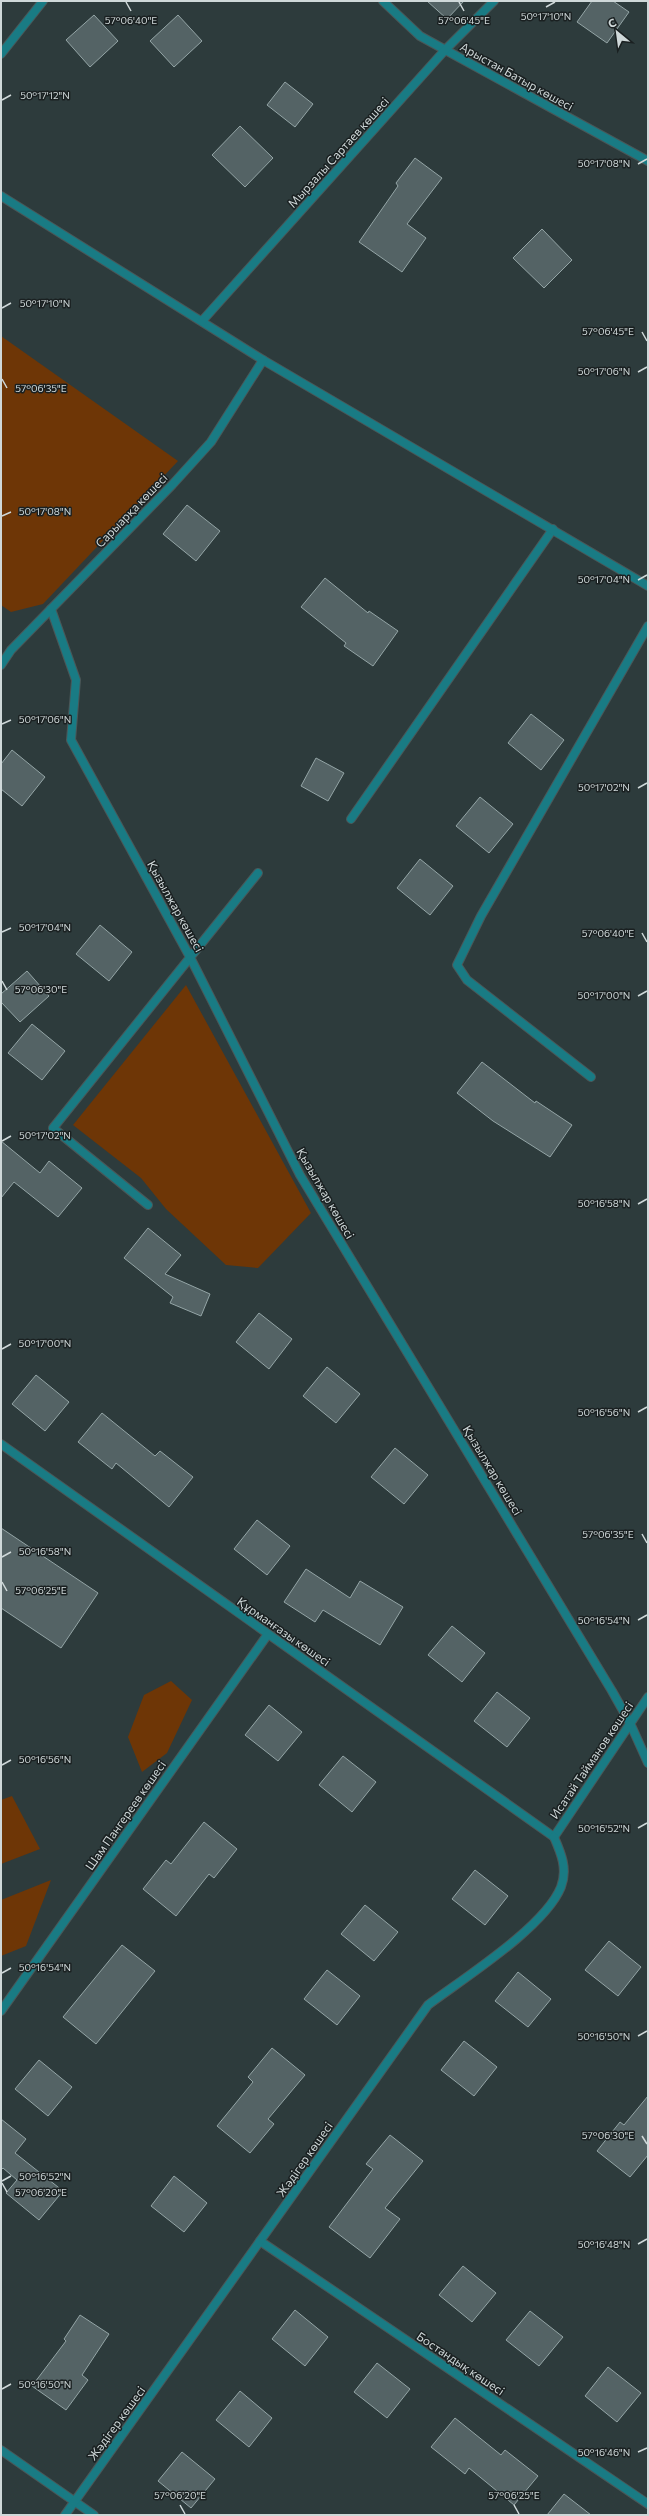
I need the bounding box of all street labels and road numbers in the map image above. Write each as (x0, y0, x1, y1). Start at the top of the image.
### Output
street label: Арыстан Батыр көшесі (458, 39, 576, 113)
street label: Мырзалы Сартаев көшесі (285, 94, 391, 210)
street label: Сарыарқа көшесі (92, 470, 170, 550)
street label: Қызылжар көшесі (145, 858, 207, 954)
street label: Қызылжар көшесі (294, 1145, 358, 1241)
street label: Қызылжар көшесі (461, 1423, 525, 1517)
street label: Құрманғазы көшесі (235, 1594, 333, 1668)
street label: Исатай Тайманов көшесі (547, 1699, 635, 1821)
street label: Шам Пангереев көшесі (82, 1758, 168, 1872)
street label: Жәдігер көшесі (273, 2119, 335, 2199)
street label: Бостандық көшесі (414, 2328, 508, 2398)
street label: Жәдігер көшесі (84, 2383, 148, 2463)

